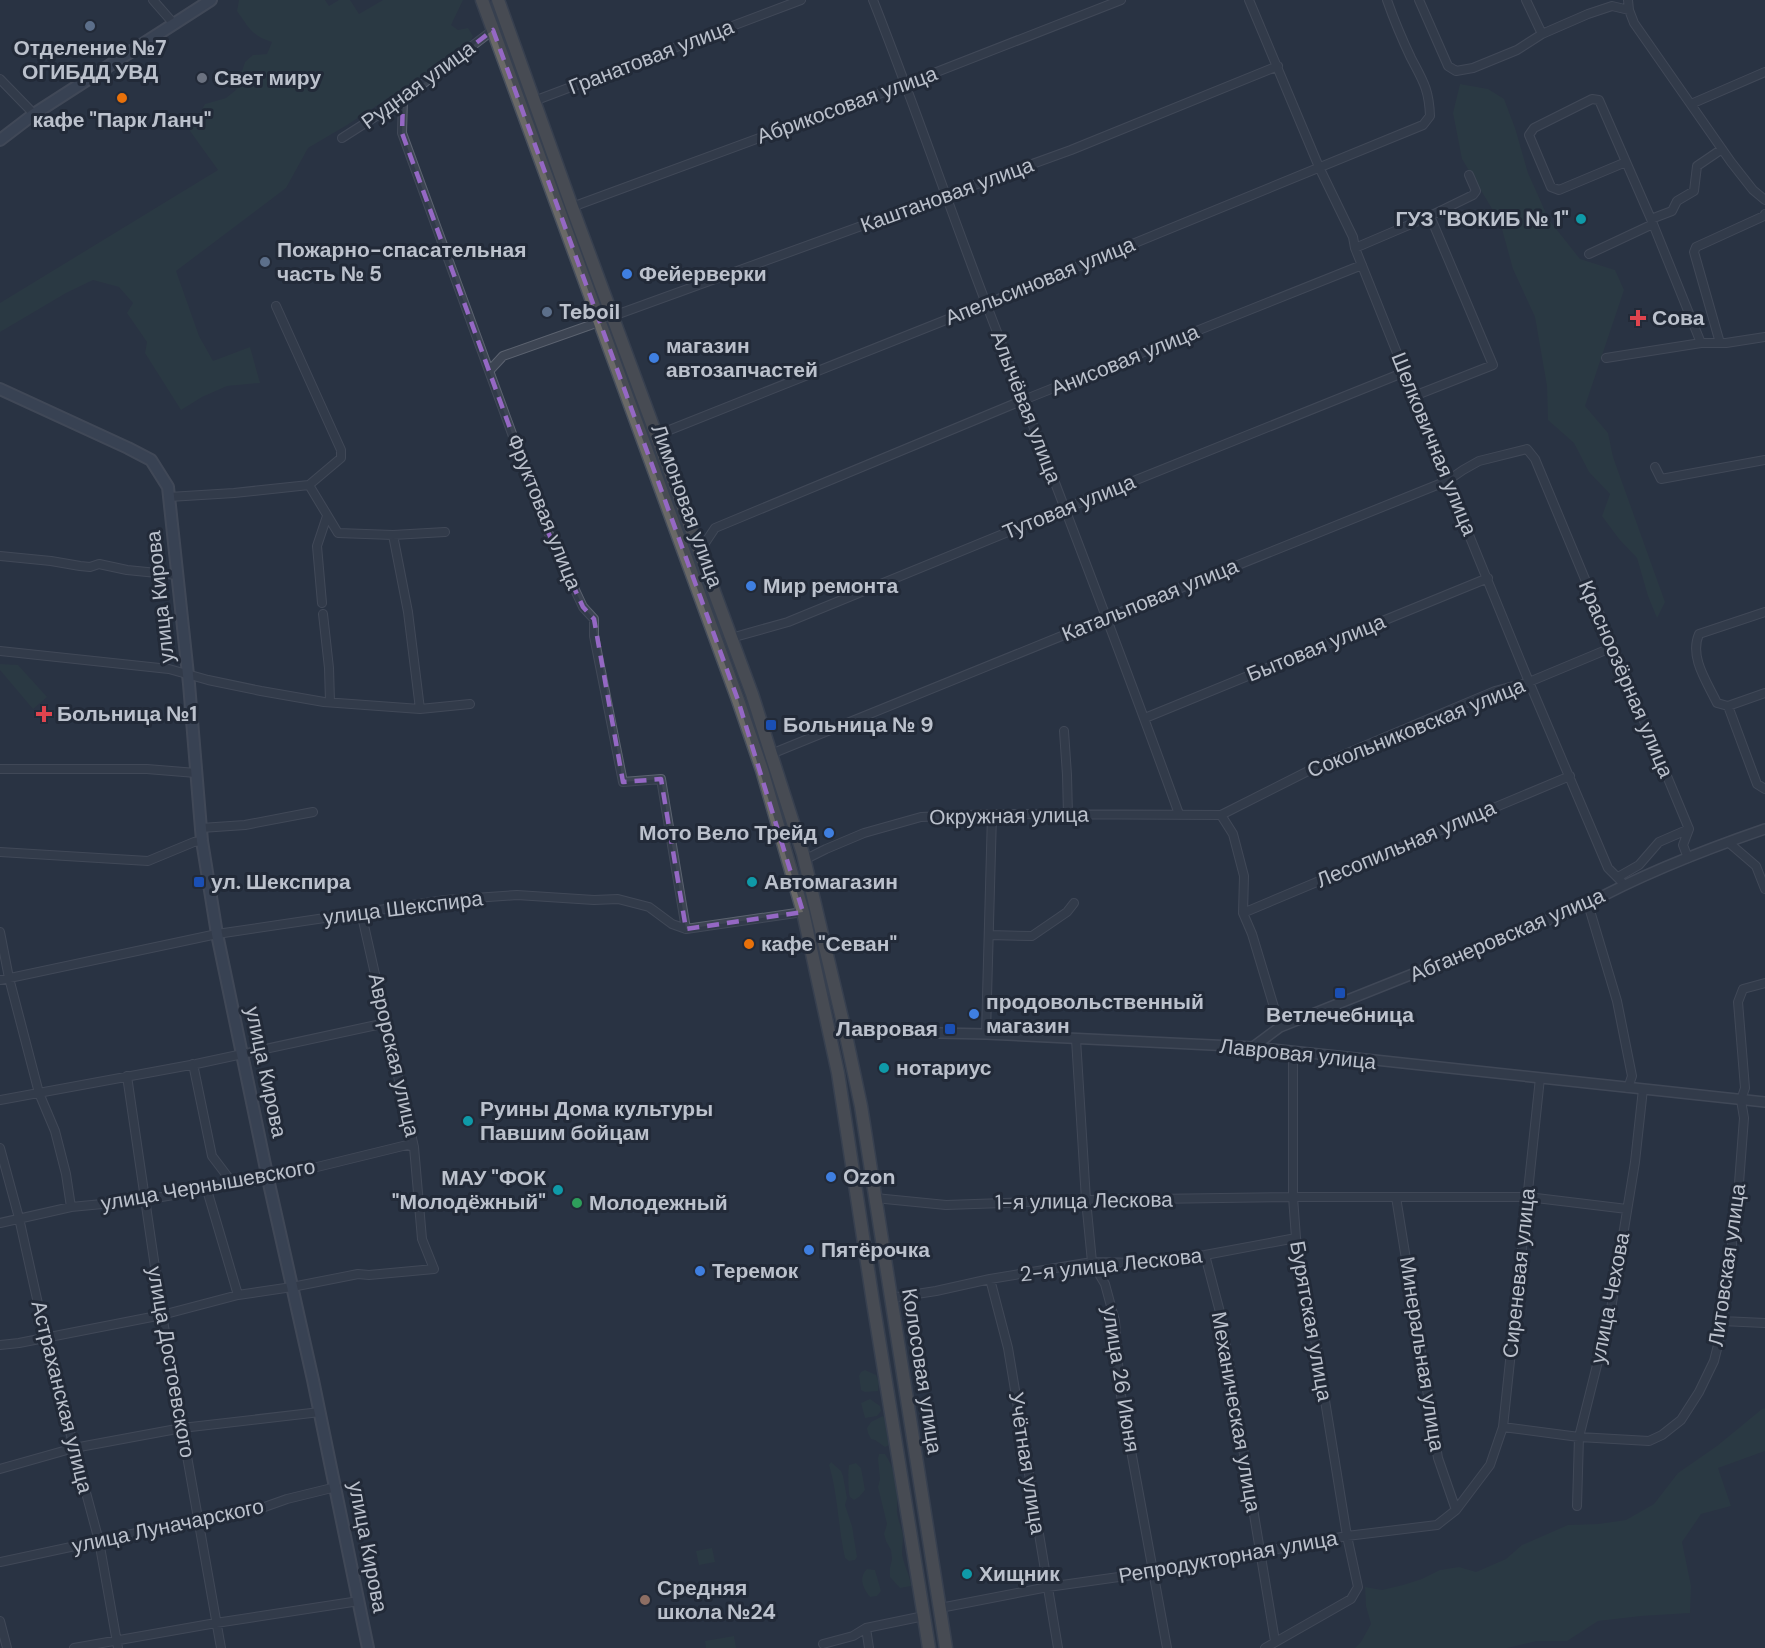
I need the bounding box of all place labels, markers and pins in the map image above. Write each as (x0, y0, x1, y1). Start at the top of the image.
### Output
marker: Отделение №7 ОГИБДД УВД (83, 19, 97, 33)
place label: Отделение №7 ОГИБДД УВД (14, 34, 167, 86)
place label: Свет миру (214, 64, 321, 92)
marker: Свет миру (195, 71, 209, 85)
marker: кафе "Парк Ланч" (115, 91, 129, 105)
place label: кафе "Парк Ланч" (32, 106, 212, 134)
place label: ГУЗ "ВОКИБ № 1" (1396, 205, 1569, 233)
marker: ГУЗ "ВОКИБ № 1" (1574, 212, 1588, 226)
place label: Пожарно-спасательная часть № 5 (277, 236, 526, 288)
marker: Пожарно-спасательная часть № 5 (258, 255, 272, 269)
place label: Фейерверки (639, 260, 767, 288)
marker: Фейерверки (620, 267, 634, 281)
place label: Teboil (559, 298, 620, 326)
place label: Сова (1652, 304, 1705, 332)
marker: Teboil (540, 305, 554, 319)
marker: Сова (1629, 309, 1647, 327)
place label: магазин автозапчастей (666, 332, 818, 384)
marker: магазин автозапчастей (647, 351, 661, 365)
place label: Мир ремонта (763, 572, 898, 600)
marker: Мир ремонта (744, 579, 758, 593)
place label: Больница №1 (57, 700, 197, 728)
marker: Больница №1 (35, 705, 53, 723)
place label: Больница № 9 (783, 711, 934, 739)
marker: Больница № 9 (764, 718, 778, 732)
place label: Мото Вело Трейд (639, 819, 817, 847)
marker: Мото Вело Трейд (822, 826, 836, 840)
place label: ул. Шекспира (211, 868, 351, 896)
place label: Автомагазин (764, 868, 898, 896)
marker: ул. Шекспира (192, 875, 206, 889)
marker: Автомагазин (745, 875, 759, 889)
place label: кафе "Севан" (761, 930, 897, 958)
marker: кафе "Севан" (742, 937, 756, 951)
marker: Ветлечебница (1333, 986, 1347, 1000)
place label: продовольственный магазин (986, 988, 1204, 1040)
place label: Ветлечебница (1266, 1001, 1414, 1029)
marker: продовольственный магазин (967, 1007, 981, 1021)
place label: Лавровая (836, 1015, 938, 1043)
marker: Лавровая (943, 1022, 957, 1036)
place label: нотариус (896, 1054, 992, 1082)
marker: нотариус (877, 1061, 891, 1075)
place label: Руины Дома культуры Павшим бойцам (480, 1095, 713, 1147)
marker: Руины Дома культуры Павшим бойцам (461, 1114, 475, 1128)
place label: Ozon (843, 1163, 896, 1191)
place label: МАУ "ФОК "Молодёжный" (392, 1164, 546, 1216)
marker: Ozon (824, 1170, 838, 1184)
marker: МАУ "ФОК "Молодёжный" (551, 1183, 565, 1197)
place label: Молодежный (589, 1189, 728, 1217)
marker: Молодежный (570, 1196, 584, 1210)
place label: Пятёрочка (821, 1236, 930, 1264)
marker: Пятёрочка (802, 1243, 816, 1257)
place label: Теремок (712, 1257, 799, 1285)
marker: Теремок (693, 1264, 707, 1278)
place label: Хищник (979, 1560, 1060, 1588)
marker: Хищник (960, 1567, 974, 1581)
place label: Средняя школа №24 (657, 1574, 776, 1626)
marker: Средняя школа №24 (638, 1593, 652, 1607)

